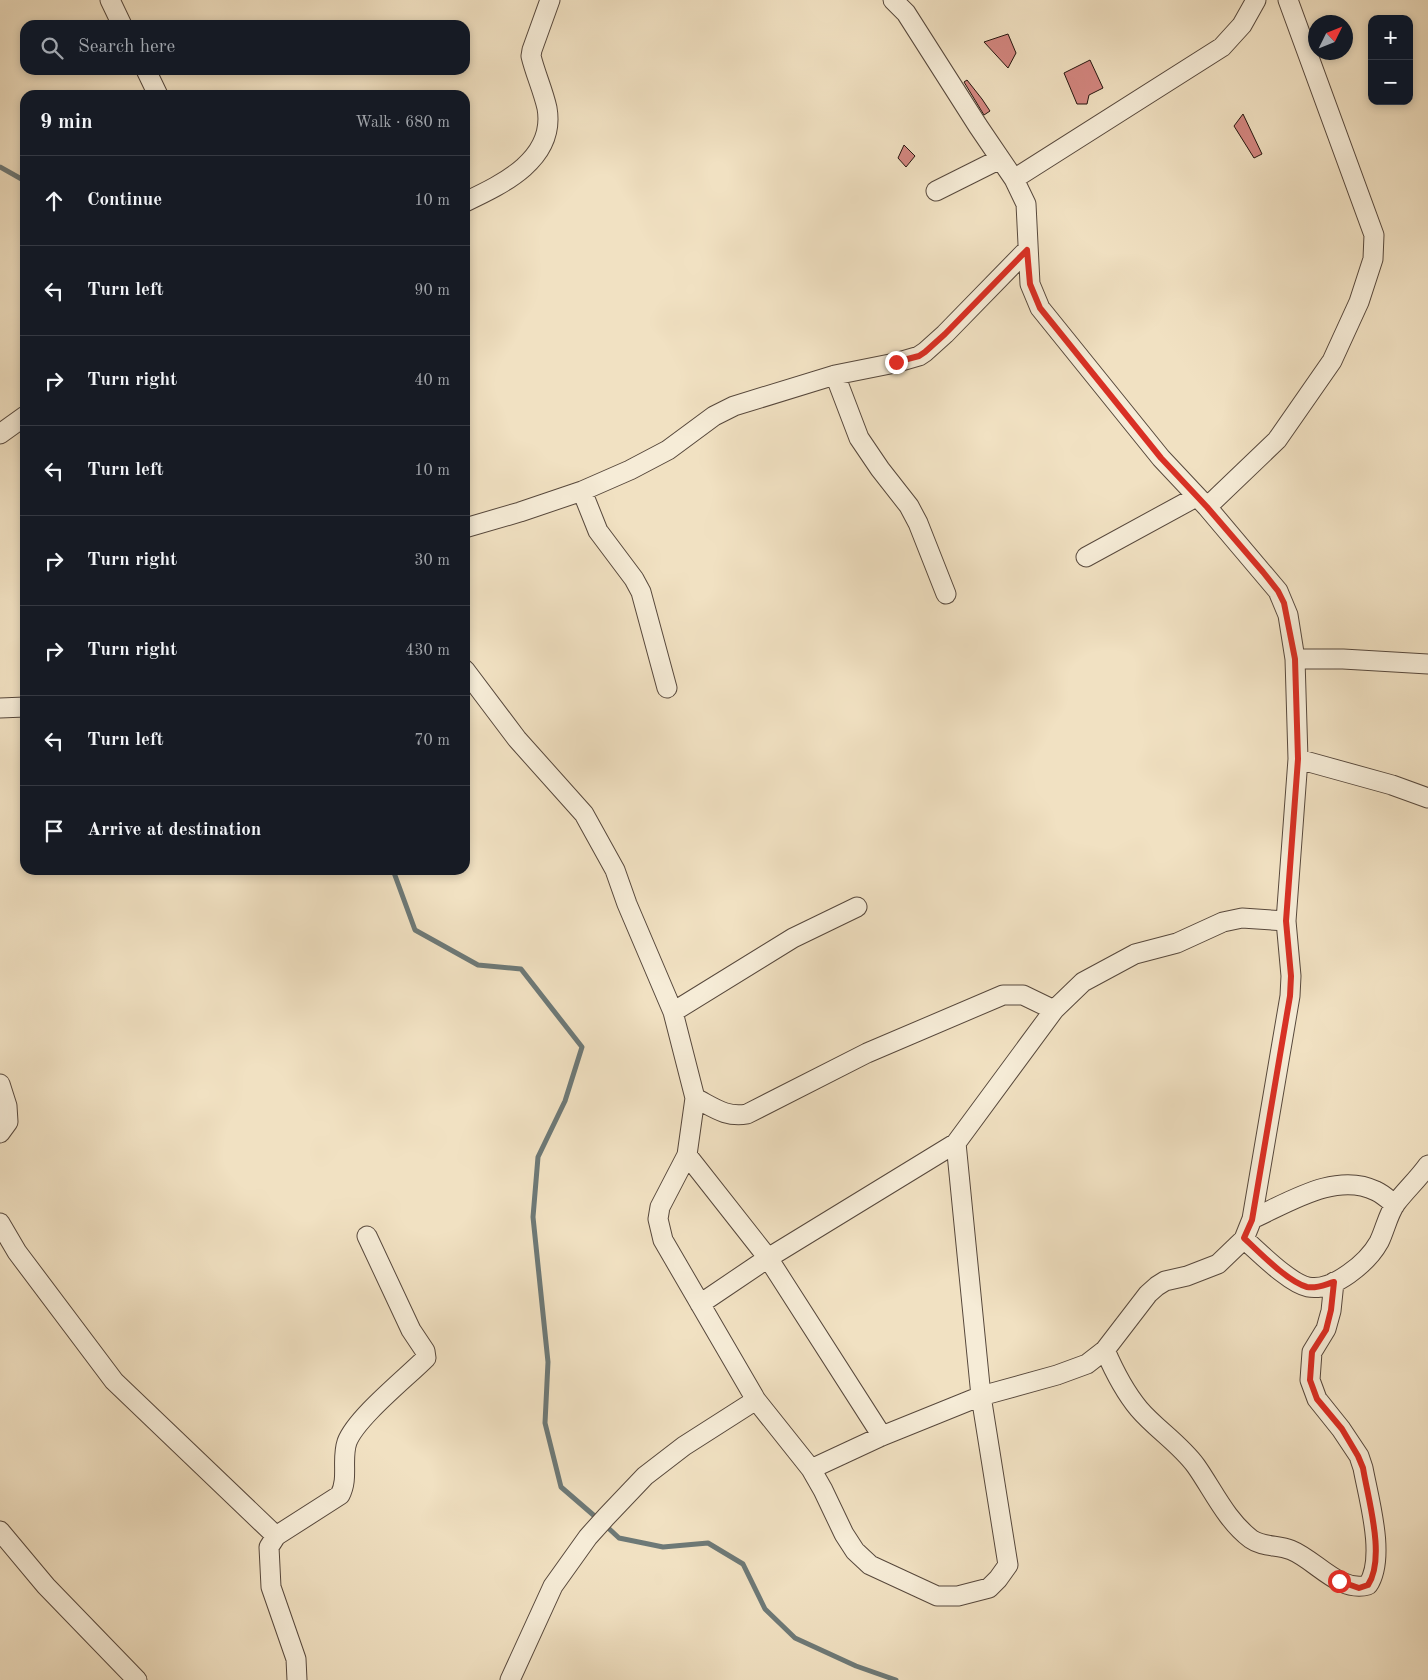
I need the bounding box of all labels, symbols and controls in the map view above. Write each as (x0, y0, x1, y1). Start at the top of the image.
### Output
north arrow (1308, 15, 1353, 60)
map controls (1368, 15, 1413, 105)
button: + (1368, 15, 1413, 60)
search box (20, 20, 470, 75)
icon: search (38, 34, 66, 62)
text: Search here (78, 38, 175, 57)
button: − (1368, 60, 1413, 105)
text: 9 min (40, 112, 93, 133)
text: Walk · 680 m (355, 115, 450, 131)
icon: ahead (40, 187, 68, 215)
text: Continue (87, 191, 162, 210)
text: 10 m (414, 193, 450, 209)
icon: left (40, 277, 68, 305)
text: Turn left (87, 281, 164, 300)
text: 90 m (414, 283, 450, 299)
route end (885, 351, 908, 374)
icon: right (40, 367, 68, 395)
text: Turn right (87, 371, 177, 390)
text: 40 m (414, 373, 450, 389)
icon: left (40, 457, 68, 485)
text: Turn left (87, 461, 164, 480)
text: 10 m (414, 463, 450, 479)
icon: right (40, 547, 68, 575)
text: Turn right (87, 551, 177, 570)
text: 30 m (414, 553, 450, 569)
icon: right (40, 637, 68, 665)
text: Turn right (87, 641, 177, 660)
text: 430 m (405, 643, 450, 659)
icon: left (40, 727, 68, 755)
text: Turn left (87, 731, 164, 750)
text: 70 m (414, 733, 450, 749)
icon: arrive (40, 817, 68, 845)
text: Arrive at destination (87, 821, 261, 840)
route start (1328, 1570, 1351, 1593)

